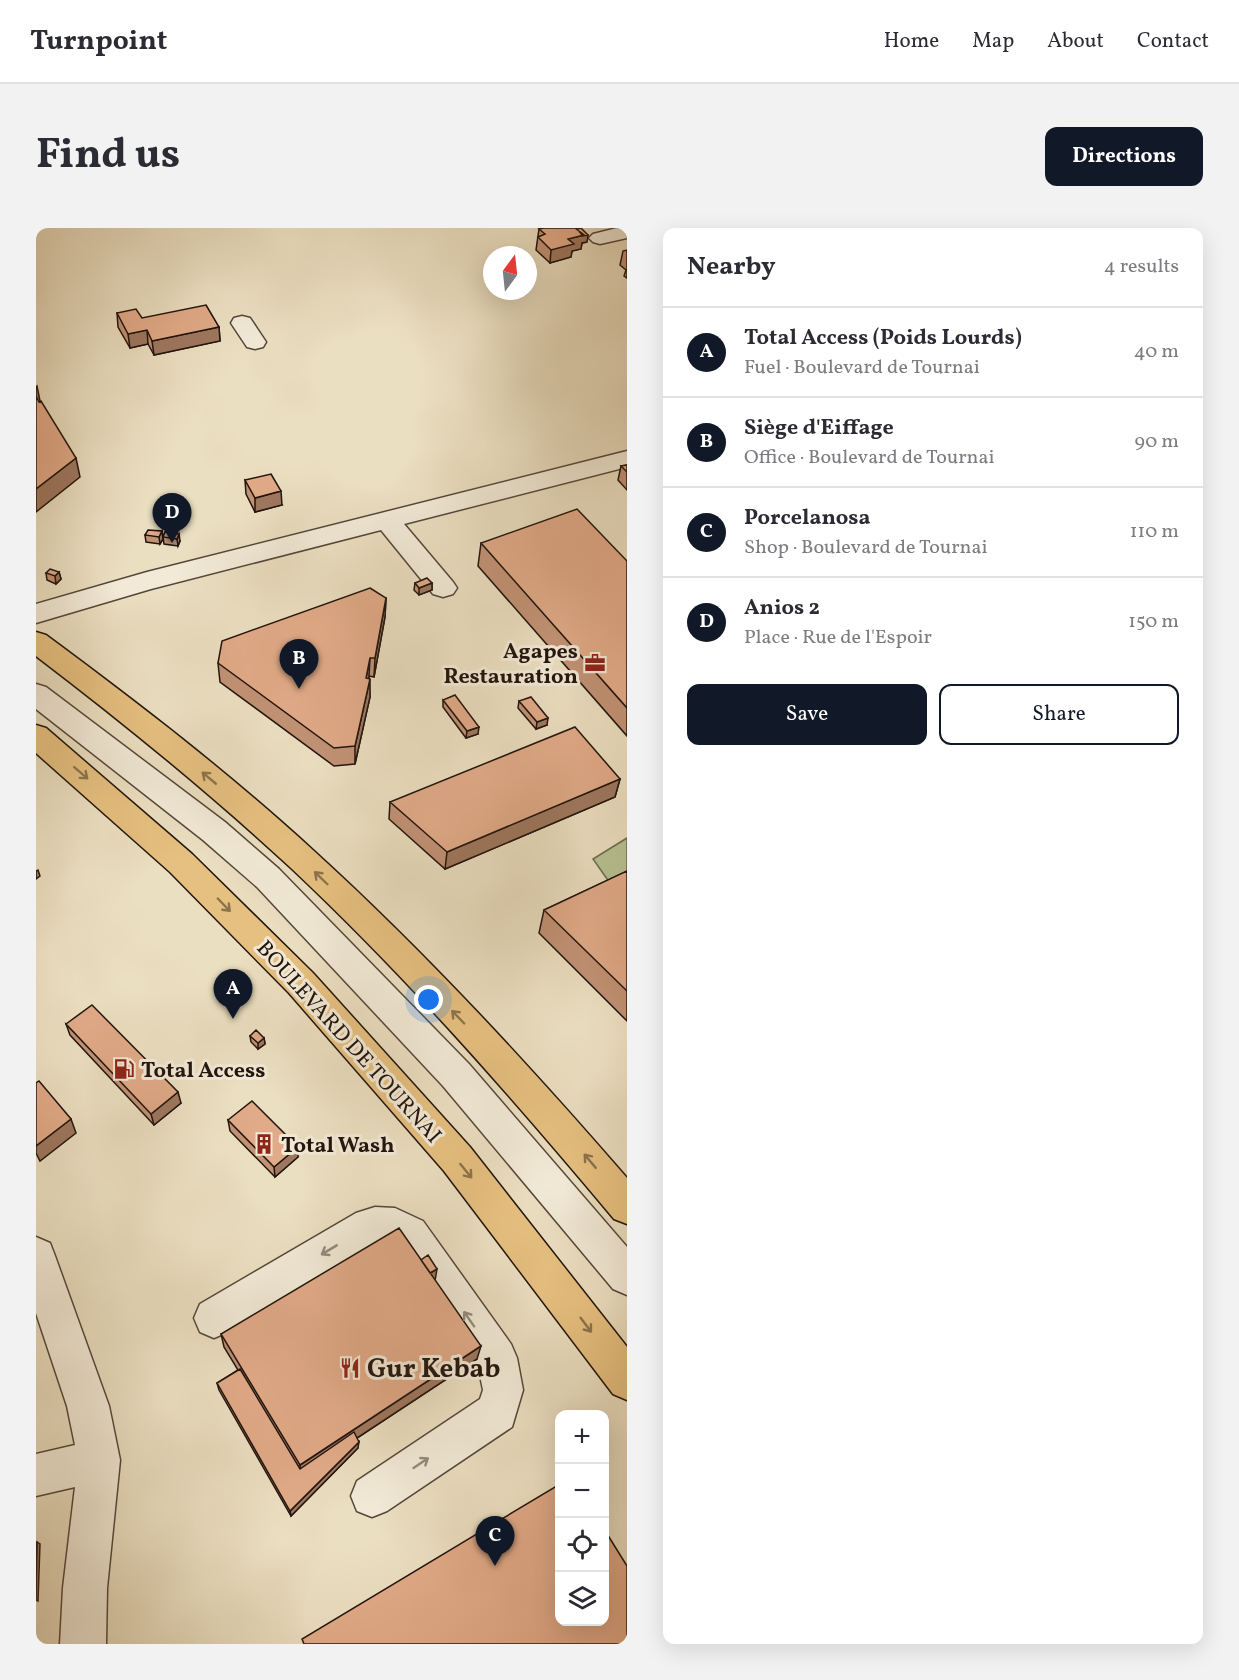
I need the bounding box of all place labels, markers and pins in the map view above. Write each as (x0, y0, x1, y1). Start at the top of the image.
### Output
pin: D (152, 494, 192, 543)
place label: Agapes Restauration (443, 637, 578, 693)
pin: B (280, 640, 318, 689)
office icon: Agapes Restauration (583, 651, 607, 675)
pin: A (214, 970, 252, 1019)
place label: Total Access (141, 1056, 265, 1087)
fuel station icon: Total Access (112, 1057, 136, 1081)
place label: Total Wash (281, 1131, 395, 1162)
building icon: Total Wash (252, 1132, 276, 1156)
place label: Gur Kebab (367, 1351, 501, 1389)
restaurant icon: Gur Kebab (338, 1356, 362, 1380)
pin: C (476, 1516, 514, 1566)

